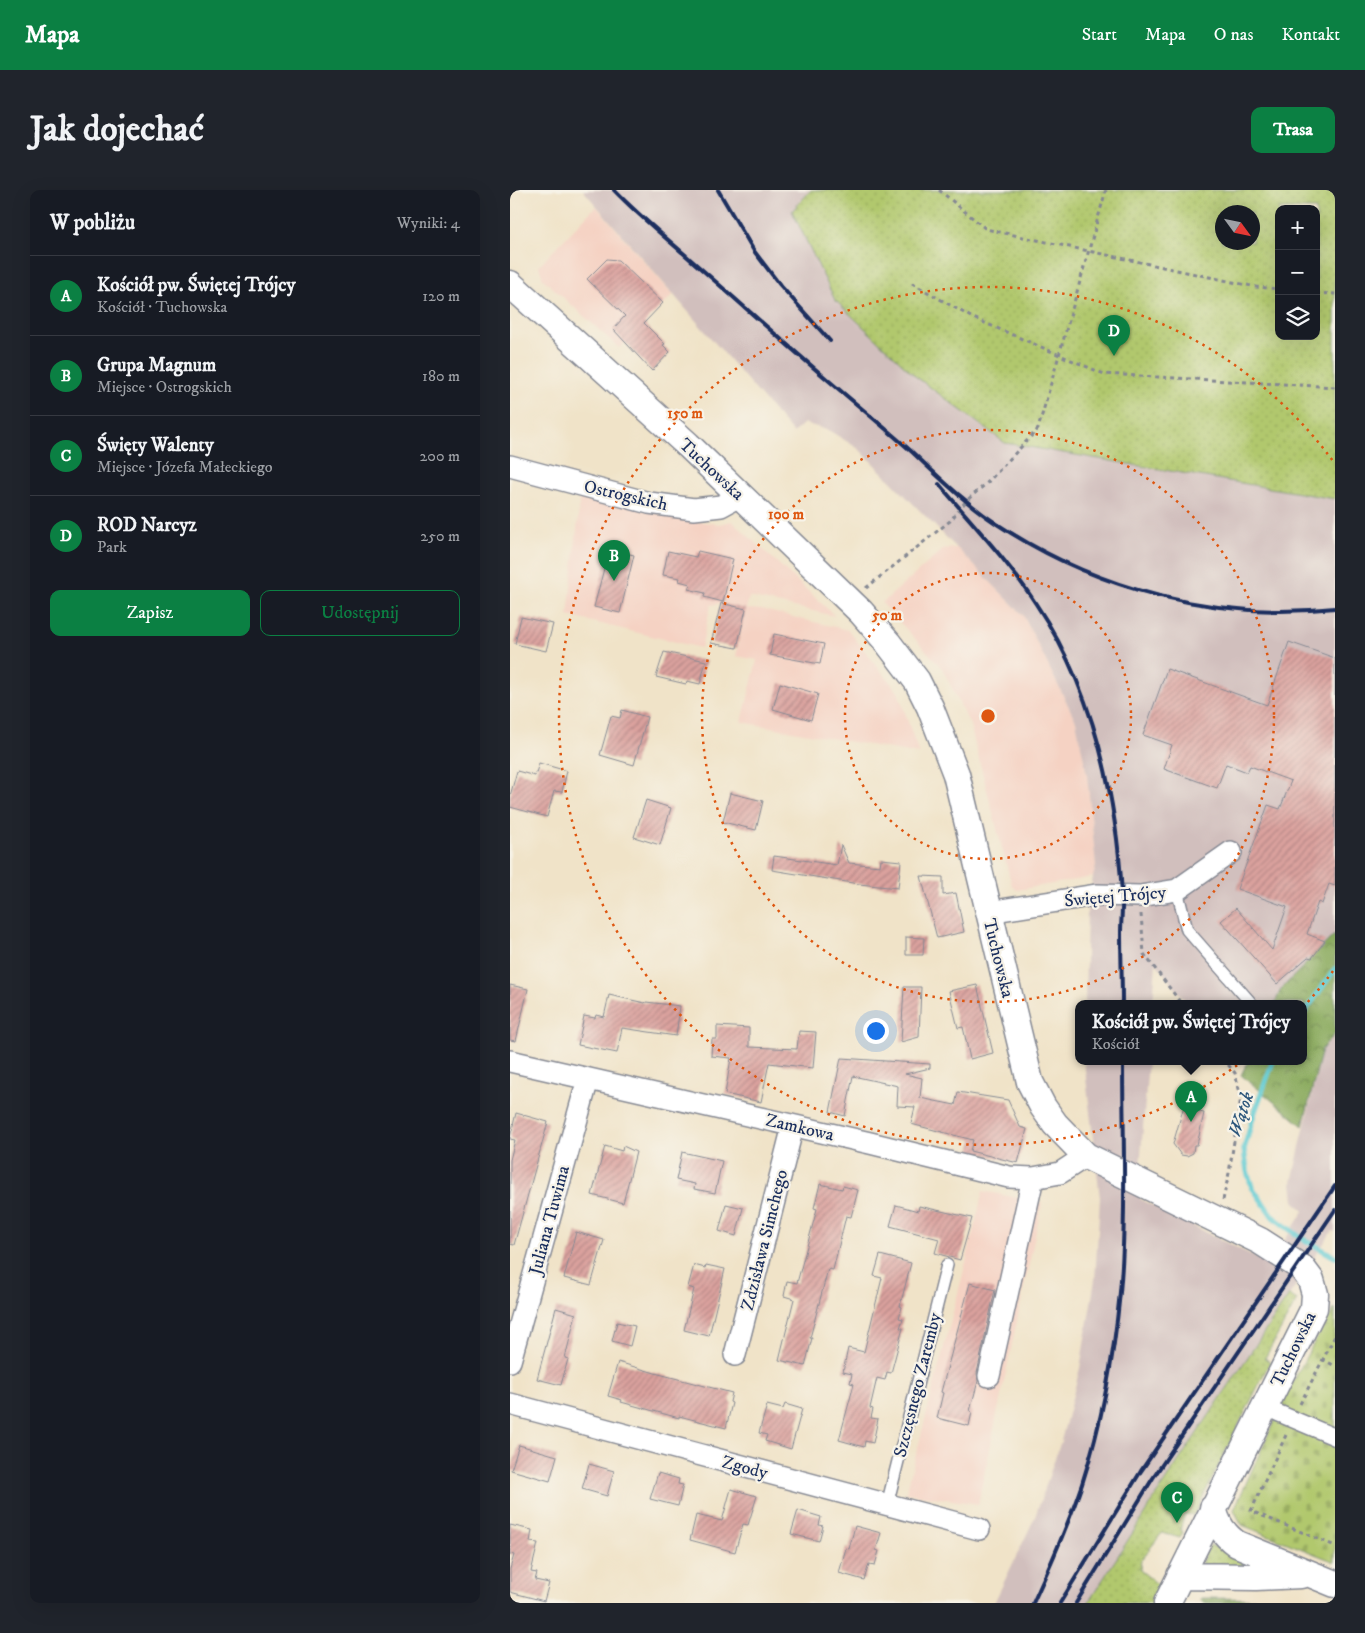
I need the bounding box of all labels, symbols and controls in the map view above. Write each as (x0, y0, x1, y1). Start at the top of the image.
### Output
text: Mapa (25, 20, 79, 50)
text: Start (1082, 24, 1117, 46)
text: Mapa (1145, 24, 1186, 46)
text: O nas (1214, 24, 1253, 46)
text: Kontakt (1281, 24, 1340, 46)
button: Trasa (1251, 107, 1335, 153)
text: Jak dojechać (30, 108, 204, 152)
north arrow (1215, 205, 1260, 250)
map controls (1275, 205, 1320, 340)
button: + (1275, 205, 1320, 250)
text: W pobliżu (50, 210, 135, 236)
text: Wyniki: 4 (397, 213, 460, 233)
button: − (1275, 250, 1320, 295)
text: Kościół pw. Świętej Trójcy (97, 274, 295, 297)
text: A (61, 286, 71, 306)
text: 120 m (422, 286, 460, 306)
button: layers (1275, 295, 1320, 340)
text: Kościół · Tuchowska (97, 297, 227, 317)
pin: D (1098, 315, 1130, 356)
text: Grupa Magnum (97, 354, 216, 377)
text: B (61, 366, 71, 386)
text: 180 m (422, 366, 460, 386)
text: Miejsce · Ostrogskich (97, 377, 232, 397)
text: 150 m (667, 404, 703, 423)
text: Święty Walenty (97, 434, 214, 457)
street label: Tuchowska (674, 434, 749, 506)
text: C (61, 446, 71, 466)
text: 200 m (419, 446, 460, 466)
text: Miejsce · Józefa Małeckiego (97, 457, 272, 477)
street label: Ostrogskich (582, 476, 670, 516)
text: 100 m (768, 505, 805, 524)
text: ROD Narcyz (97, 514, 197, 537)
text: D (60, 526, 72, 546)
text: 250 m (420, 526, 460, 546)
text: Park (97, 537, 127, 557)
pin: B (598, 540, 630, 581)
button: Zapisz (50, 590, 250, 636)
button: Udostępnij (260, 590, 460, 636)
text: 50 m (871, 606, 903, 625)
centre of rings (979, 707, 997, 725)
street label: Świętej Trójcy (1063, 881, 1167, 912)
street label: Tuchowska (978, 916, 1019, 1001)
popup (1075, 1000, 1307, 1065)
text: Kościół pw. Świętej Trójcy (1092, 1011, 1290, 1034)
your location (863, 1018, 889, 1044)
text: Kościół (1092, 1034, 1140, 1054)
pin: A (1175, 1081, 1207, 1122)
water label: Wątok (1223, 1089, 1259, 1140)
street label: Zamkowa (764, 1109, 836, 1147)
street label: Juliana Tuwima (524, 1163, 575, 1279)
street label: Zdzisława Simchego (737, 1167, 793, 1313)
street label: Tuchowska (1266, 1308, 1322, 1391)
street label: Szczęsnego Zaremby (889, 1310, 947, 1460)
street label: Zgody (719, 1451, 770, 1485)
pin: C (1161, 1482, 1193, 1523)

